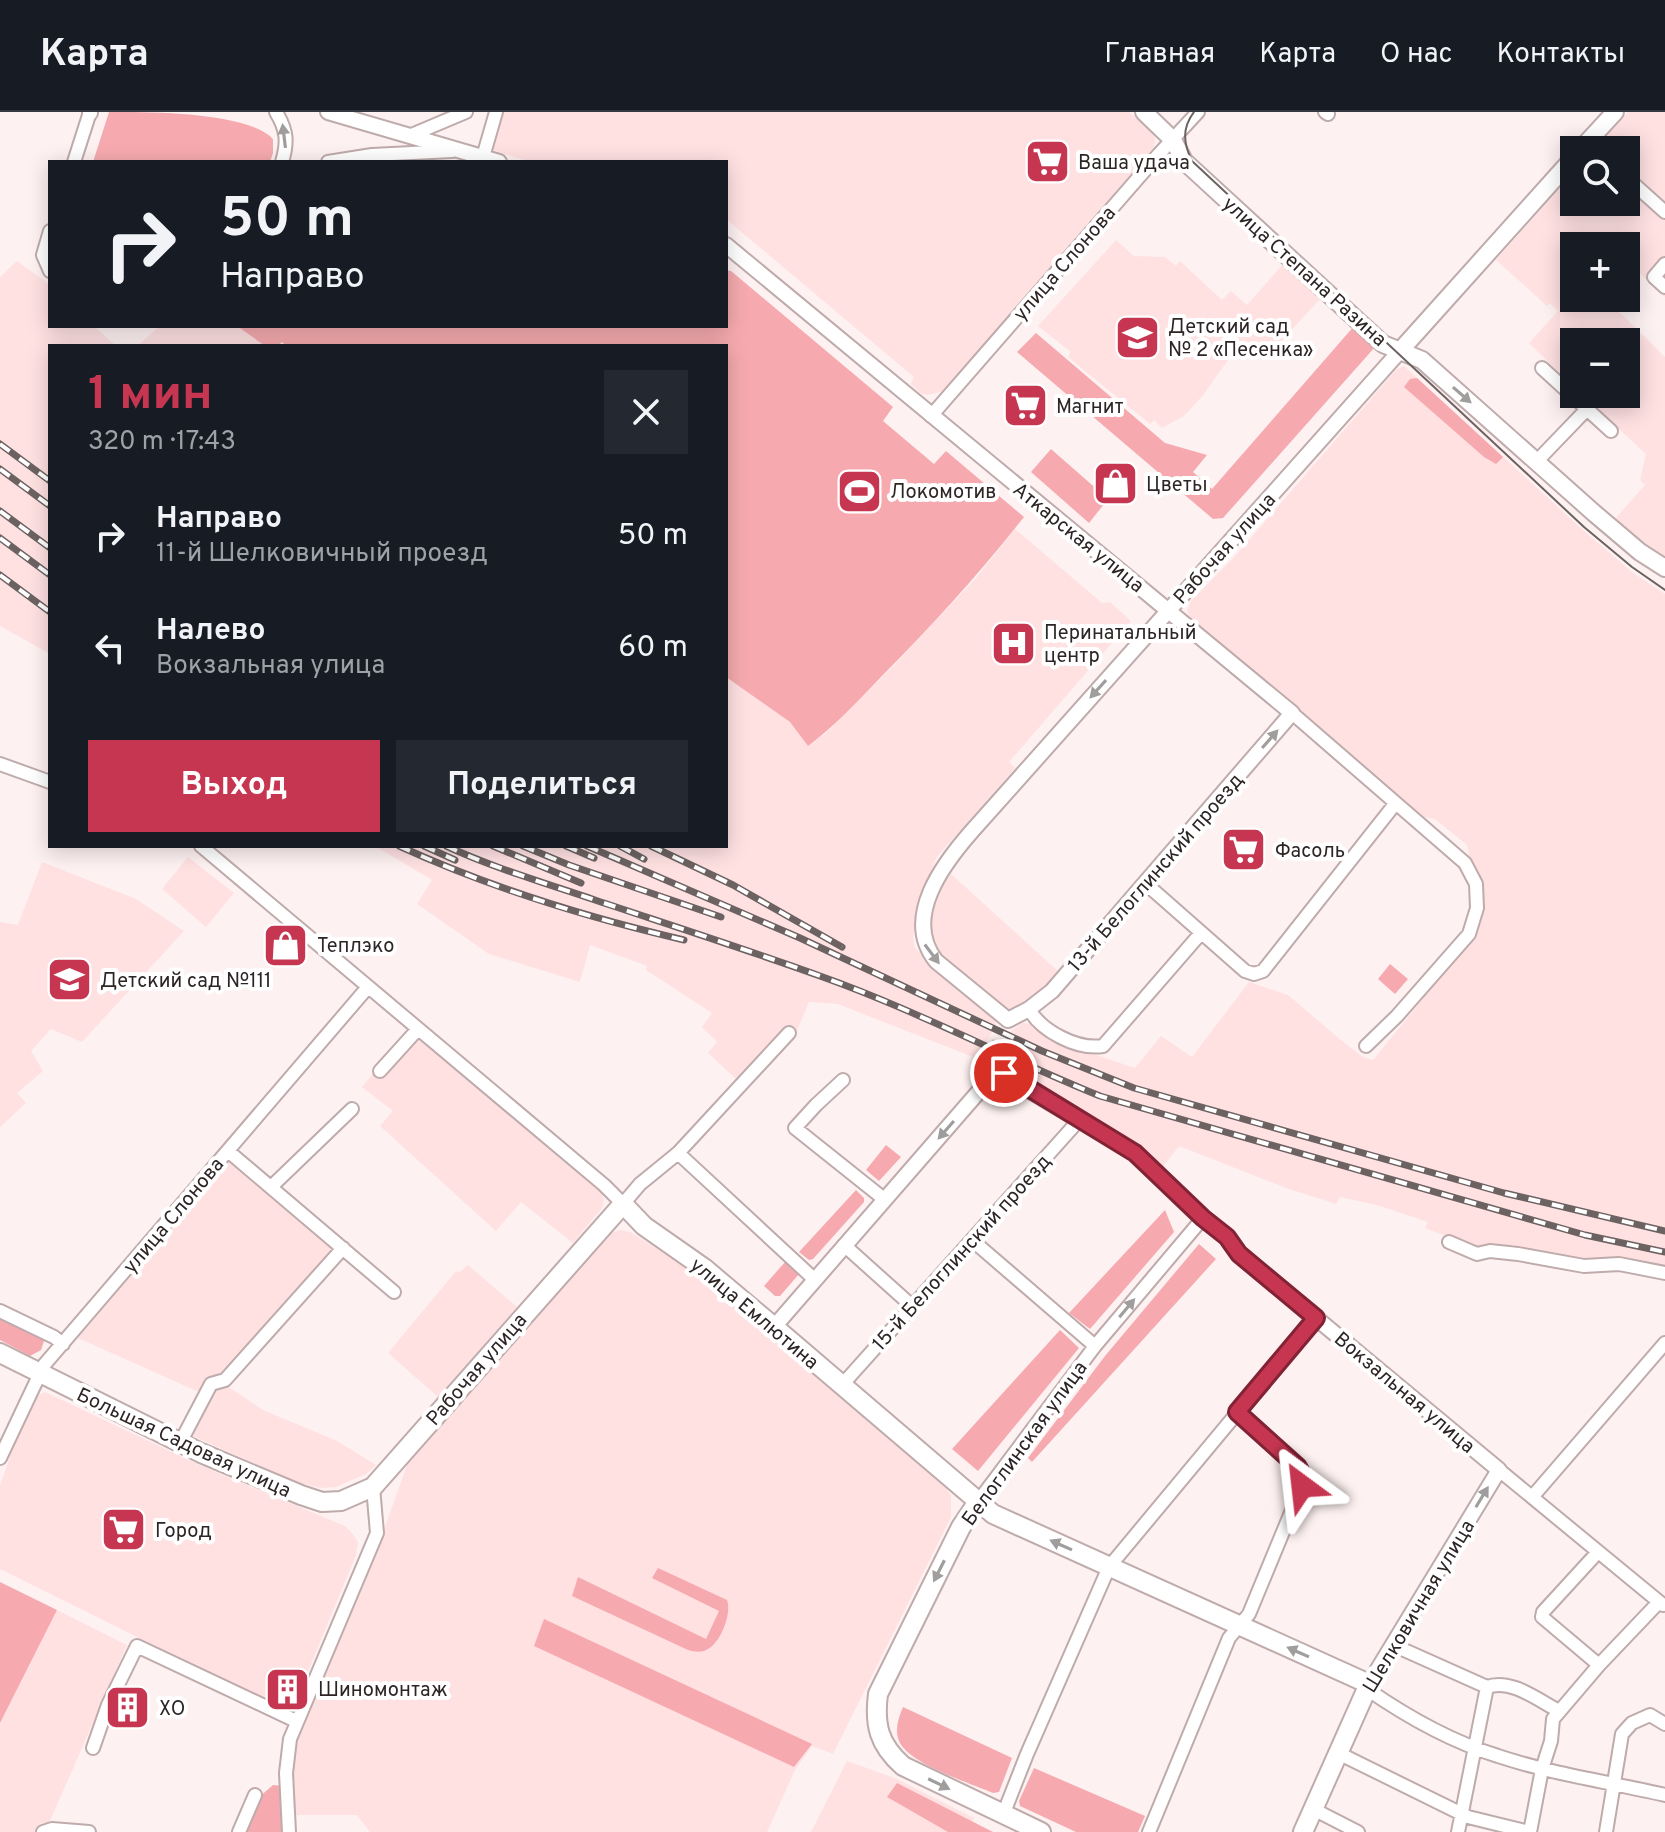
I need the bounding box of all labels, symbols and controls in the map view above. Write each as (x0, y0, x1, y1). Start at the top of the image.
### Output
text: Карта (40, 31, 149, 80)
text: Главная (1104, 37, 1215, 73)
text: Карта (1259, 37, 1336, 73)
text: О нас (1380, 37, 1453, 73)
text: Контакты (1497, 37, 1625, 73)
one-way arrow (277, 124, 290, 149)
map controls (1560, 136, 1640, 408)
button: search (1560, 136, 1640, 216)
supermarket icon: Ваша удача (1023, 138, 1071, 186)
place label: Ваша удача (1078, 151, 1190, 177)
text: 50 m (220, 186, 354, 256)
icon: right (88, 192, 192, 296)
street label: улица Степана Разина (1216, 192, 1391, 353)
street label: улица Слонова (1009, 201, 1123, 327)
button: + (1560, 232, 1640, 312)
text: Направо (220, 255, 365, 301)
school or university icon: Детский сад № 2 «Песенка» (1113, 314, 1161, 362)
place label: Детский сад № 2 «Песенка» (1168, 315, 1313, 364)
button: − (1560, 328, 1640, 408)
text: 1 мин (88, 366, 213, 426)
button: close (604, 370, 688, 454)
supermarket icon: Магнит (1001, 382, 1049, 430)
one-way arrow (1453, 386, 1472, 404)
place label: Магнит (1056, 395, 1124, 421)
text: 320 m · 17:43 (88, 426, 236, 459)
shop icon: Цветы (1091, 460, 1139, 508)
sports icon: Локомотив (835, 467, 883, 515)
place label: Цветы (1146, 473, 1207, 499)
street label: Аткарская улица (1007, 478, 1149, 600)
place label: Локомотив (890, 480, 996, 506)
street label: Рабочая улица (1169, 488, 1282, 610)
text: Направо (156, 501, 282, 538)
icon: right (88, 514, 132, 558)
text: 50 m (618, 518, 688, 555)
text: 11-й Шелковичный проезд (156, 538, 488, 571)
text: Налево (156, 613, 265, 650)
hospital icon: Перинатальный центр (989, 620, 1037, 668)
place label: Перинатальный центр (1044, 621, 1197, 670)
icon: left (88, 626, 132, 670)
text: 60 m (618, 630, 688, 667)
text: Вокзальная улица (156, 650, 385, 683)
one-way arrow (1089, 680, 1107, 699)
one-way arrow (1261, 730, 1278, 750)
button: Выход (88, 740, 380, 832)
button: Поделиться (396, 740, 688, 832)
street label: 13-й Белоглинский проезд (1063, 768, 1250, 978)
supermarket icon: Фасоль (1220, 826, 1268, 874)
place label: Фасоль (1275, 839, 1345, 865)
shop icon: Теплэко (262, 921, 310, 969)
place label: Теплэко (317, 934, 394, 960)
one-way arrow (924, 944, 940, 964)
school or university icon: Детский сад №111 (45, 956, 93, 1004)
place label: Детский сад №111 (100, 969, 272, 995)
pin (970, 1039, 1038, 1107)
icon: arrive (982, 1051, 1026, 1095)
one-way arrow (938, 1120, 956, 1139)
street label: 15-й Белоглинский проезд (867, 1150, 1058, 1357)
street label: улица Слонова (118, 1153, 231, 1280)
street label: улица Емлютина (684, 1253, 824, 1376)
one-way arrow (1117, 1299, 1135, 1318)
street label: Рабочая улица (421, 1309, 534, 1432)
street label: Вокзальная улица (1328, 1327, 1480, 1460)
street label: Белоглинская улица (957, 1357, 1094, 1532)
street label: Большая Садовая улица (72, 1383, 295, 1505)
position arrow (1260, 1444, 1344, 1528)
one-way arrow (1475, 1486, 1489, 1508)
supermarket icon: Город (100, 1506, 148, 1554)
street label: Шелковичная улица (1358, 1516, 1482, 1698)
place label: Город (155, 1519, 212, 1545)
one-way arrow (1049, 1538, 1073, 1552)
one-way arrow (932, 1560, 946, 1583)
one-way arrow (1286, 1645, 1310, 1658)
building icon: Шиномонтаж (263, 1665, 311, 1713)
place label: Шиномонтаж (318, 1678, 448, 1704)
building icon: ХО (104, 1684, 152, 1732)
place label: ХО (159, 1697, 185, 1723)
one-way arrow (928, 1777, 951, 1790)

